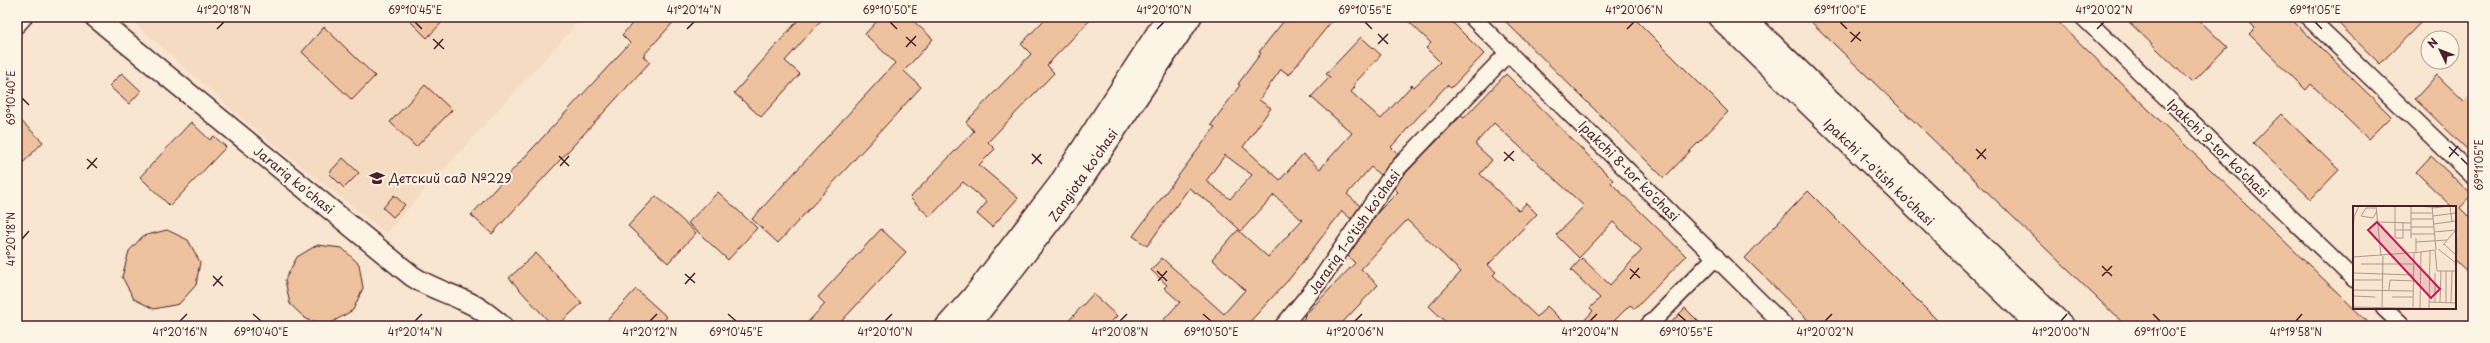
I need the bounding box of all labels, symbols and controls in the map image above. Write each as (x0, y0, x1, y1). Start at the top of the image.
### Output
text: 41°20'18"N (197, 2, 251, 17)
text: 69°10'45"E (388, 2, 442, 17)
text: 41°20'14"N (667, 2, 721, 17)
text: 69°10'50"E (863, 2, 917, 17)
text: 41°20'10"N (1136, 2, 1192, 17)
text: 69°10'55"E (1338, 2, 1392, 17)
text: 41°20'06"N (1605, 2, 1663, 17)
text: 69°11'00"E (1814, 2, 1866, 17)
text: 41°20'02"N (2075, 2, 2133, 17)
text: 69°11'05"E (2289, 2, 2341, 17)
north arrow (2420, 30, 2460, 70)
text: N (2423, 34, 2442, 52)
text: 69°10'40"E (3, 70, 18, 126)
street label: Ipakchi 9-tor ko'chasi (2163, 94, 2274, 201)
street label: Ipakchi 1-o'tish ko'chasi (1820, 114, 1939, 230)
street label: Ipakchi 8-tor ko'chasi (1575, 116, 1684, 225)
street label: Zangiota ko'chasi (1043, 124, 1122, 225)
text: 69°11'05"E (2471, 139, 2486, 191)
street label: Jarariq ko'chasi (250, 141, 339, 218)
street label: Jarariq 1-o'tish ko'chasi (1303, 166, 1404, 298)
place label: Детский сад №229 (388, 168, 512, 187)
school or university icon: Детский сад №229 (368, 169, 386, 187)
inset map (2353, 206, 2456, 309)
text: 41°20'18"N (3, 212, 18, 266)
text: 41°20'16"N (153, 324, 208, 339)
text: 69°10'40"E (233, 324, 289, 339)
text: 41°20'14"N (388, 324, 442, 339)
text: 41°20'12"N (623, 324, 678, 339)
text: 69°10'45"E (709, 324, 763, 339)
text: 41°20'10"N (857, 324, 913, 339)
text: 41°20'08"N (1092, 324, 1149, 339)
text: 69°10'50"E (1184, 324, 1238, 339)
text: 41°20'06"N (1326, 324, 1384, 339)
text: 41°20'04"N (1561, 324, 1619, 339)
text: 69°10'55"E (1659, 324, 1713, 339)
text: 41°20'02"N (1796, 324, 1854, 339)
text: 41°20'00"N (2032, 324, 2090, 339)
text: 69°11'00"E (2134, 324, 2186, 339)
text: 41°19'58"N (2270, 324, 2322, 339)

